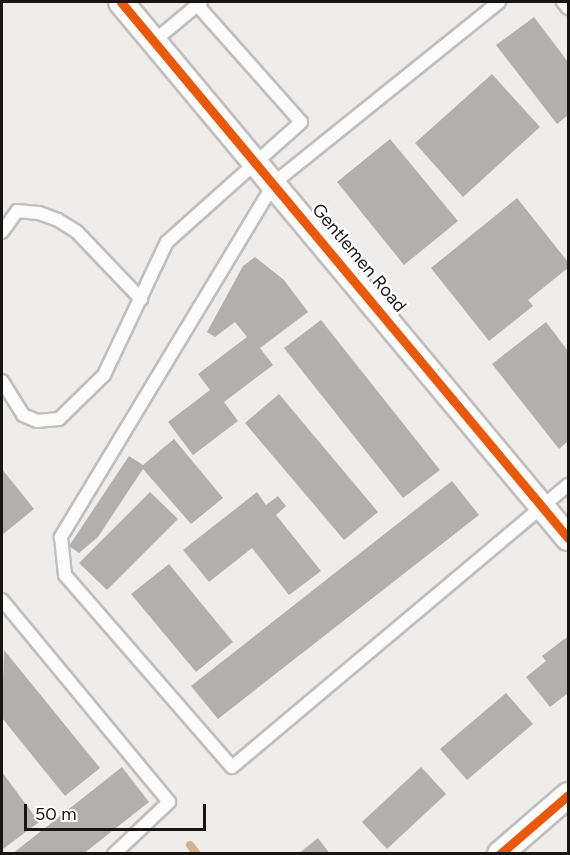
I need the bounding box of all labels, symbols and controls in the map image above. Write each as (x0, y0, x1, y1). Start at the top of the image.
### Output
street label: Gentlemen Road (307, 199, 411, 317)
scale bar (27, 792, 208, 830)
text: 50 m (35, 803, 77, 825)

